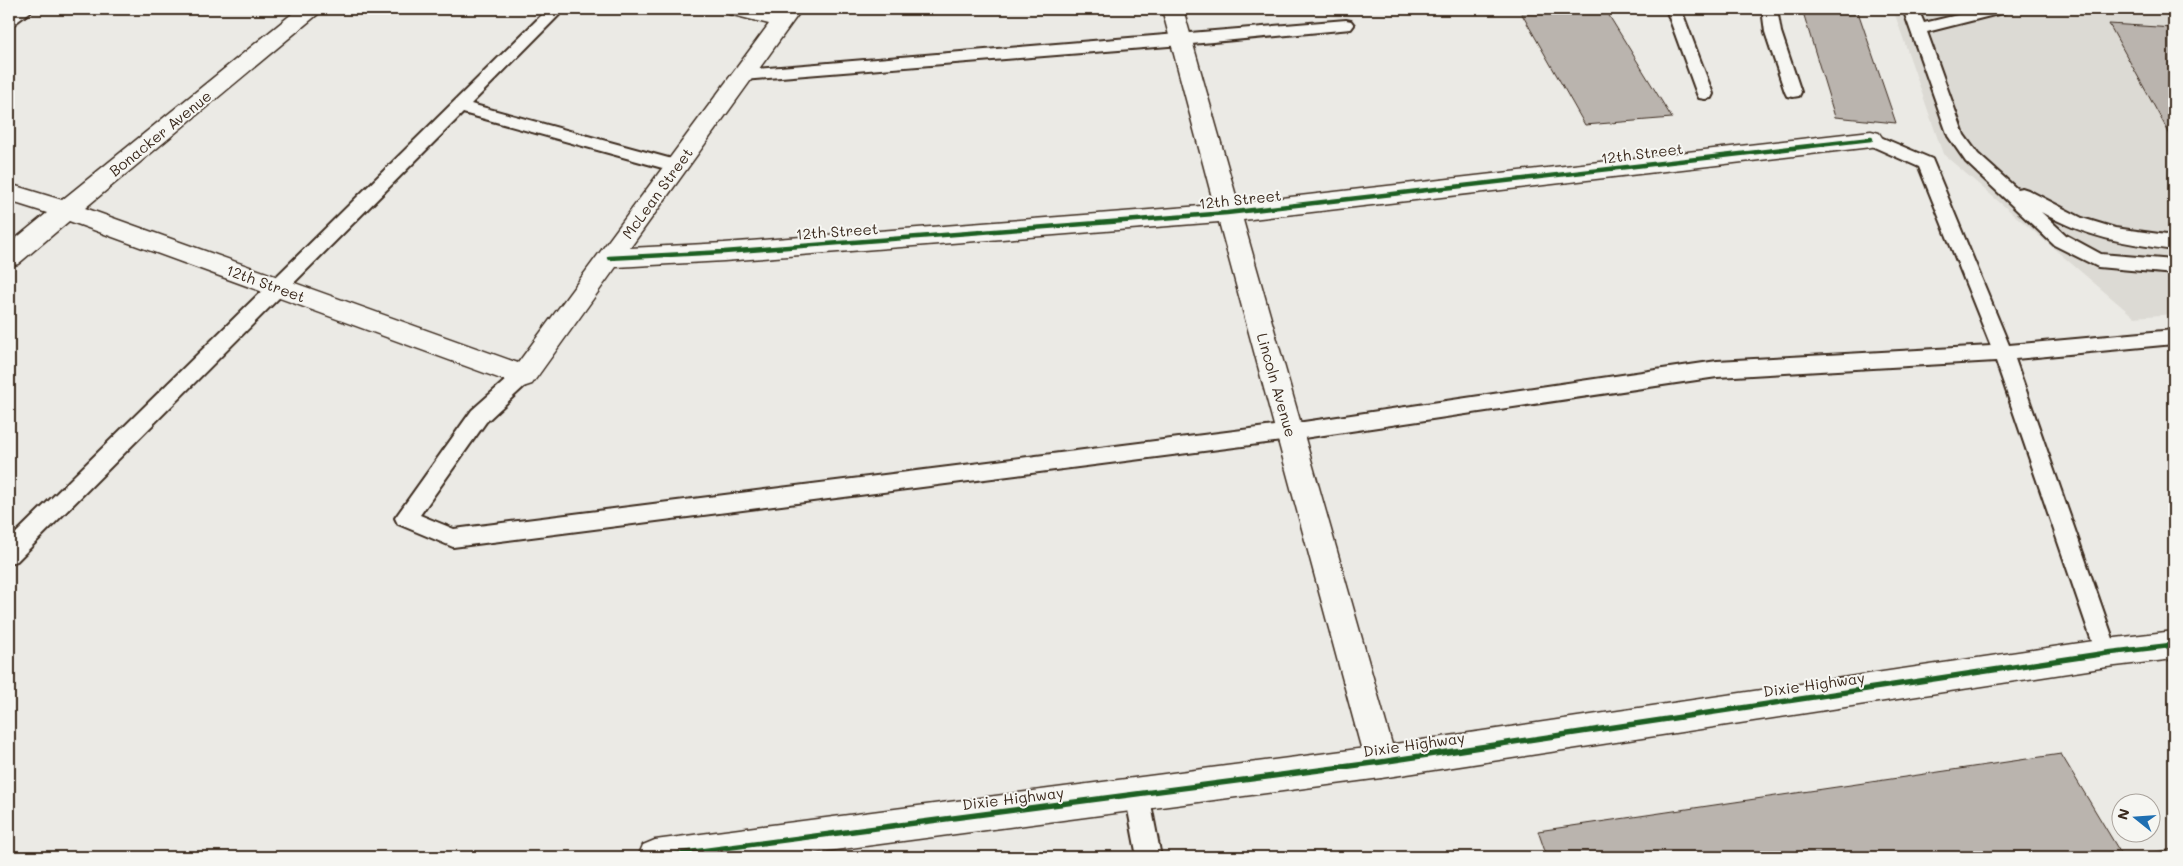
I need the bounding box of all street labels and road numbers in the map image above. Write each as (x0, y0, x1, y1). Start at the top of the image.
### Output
street label: Bonacker Avenue (105, 86, 215, 180)
street label: 12th Street (1600, 138, 1684, 168)
street label: McLean Street (617, 143, 697, 243)
street label: 12th Street (1198, 185, 1282, 213)
street label: 12th Street (795, 218, 879, 244)
street label: 12th Street (224, 259, 308, 307)
street label: Lincoln Avenue (1253, 331, 1301, 439)
street label: Dixie Highway (1762, 667, 1866, 701)
street label: Dixie Highway (1362, 727, 1466, 761)
street label: Dixie Highway (961, 782, 1065, 814)

